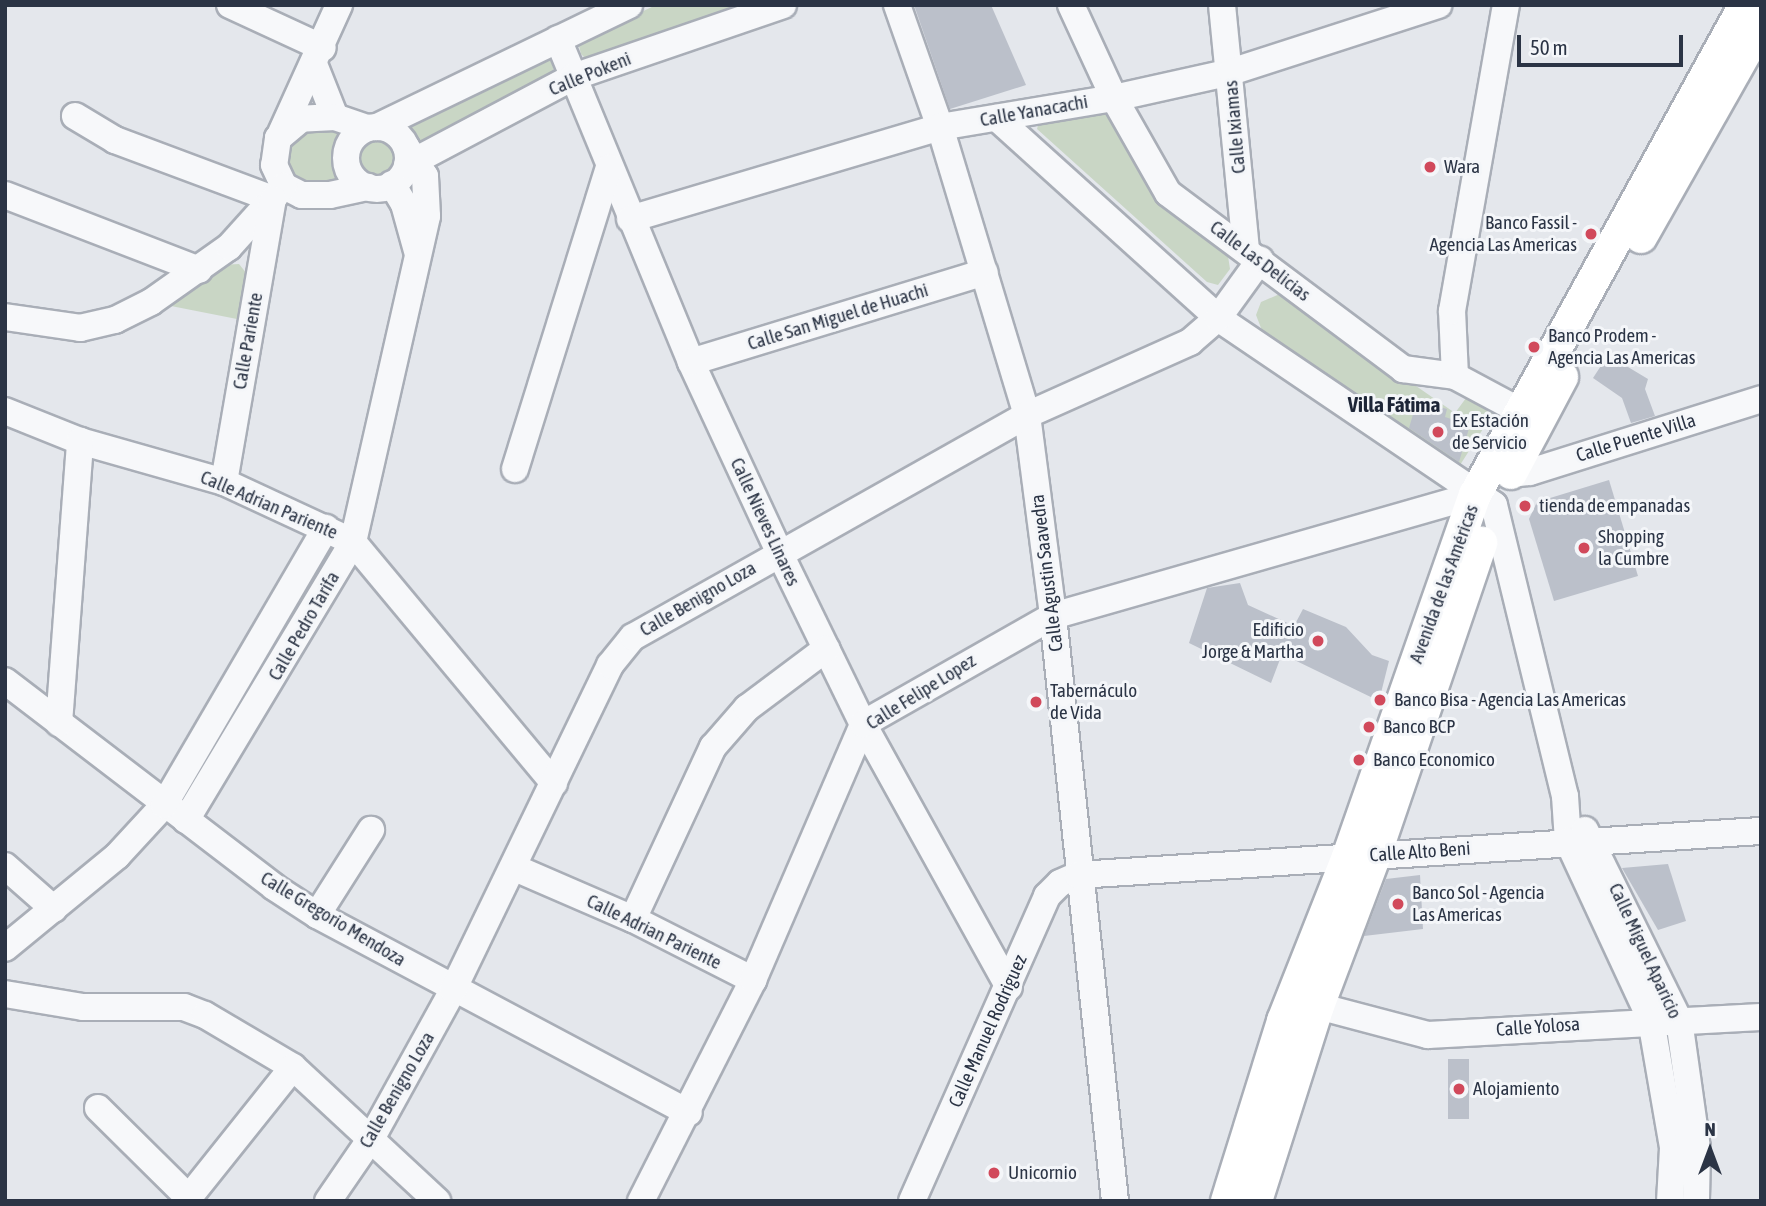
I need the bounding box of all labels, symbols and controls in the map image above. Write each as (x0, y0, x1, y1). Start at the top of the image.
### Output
scale bar (1521, 21, 1687, 65)
text: 50 m (1530, 35, 1568, 59)
street label: Calle Pokeni (546, 47, 634, 101)
street label: Calle Ixiamas (1220, 79, 1250, 175)
street label: Calle Yanacachi (978, 90, 1090, 132)
place label: Wara (1444, 156, 1480, 178)
marker: Wara (1422, 159, 1438, 175)
place label: Banco Fassil - Agencia Las Americas (1430, 212, 1577, 256)
street label: Calle Las Delicias (1205, 216, 1315, 306)
marker: Banco Fassil - Agencia Las Americas (1583, 226, 1599, 242)
street label: Calle San Miguel de Huachi (745, 279, 931, 355)
street label: Calle Pariente (228, 291, 268, 391)
place label: Banco Prodem - Agencia Las Americas (1548, 325, 1695, 369)
marker: Banco Prodem - Agencia Las Americas (1526, 339, 1542, 355)
district label: Villa Fátima (1348, 391, 1440, 417)
street label: Calle Puente Villa (1573, 409, 1699, 467)
place label: Ex Estación de Servicio (1452, 410, 1529, 454)
marker: Ex Estación de Servicio (1430, 424, 1446, 440)
street label: Calle Nieves Linares (725, 454, 805, 590)
street label: Calle Adrian Pariente (197, 466, 341, 544)
street label: Calle Agustin Saavedra (1026, 493, 1068, 653)
place label: tienda de empanadas (1539, 495, 1690, 517)
marker: tienda de empanadas (1517, 498, 1533, 514)
street label: Avenida de las Américas (1405, 502, 1483, 666)
place label: Shopping la Cumbre (1598, 526, 1669, 570)
marker: Shopping la Cumbre (1576, 540, 1592, 556)
street label: Calle Benigno Loza (636, 557, 760, 641)
street label: Calle Pedro Tarifa (264, 567, 344, 685)
place label: Edificio Jorge & Martha (1202, 619, 1304, 663)
marker: Edificio Jorge & Martha (1310, 633, 1326, 649)
street label: Calle Felipe Lopez (862, 649, 980, 735)
place label: Tabernáculo de Vida (1050, 680, 1137, 724)
place label: Banco Bisa - Agencia Las Americas (1394, 689, 1626, 711)
marker: Banco Bisa - Agencia Las Americas (1372, 692, 1388, 708)
marker: Tabernáculo de Vida (1028, 694, 1044, 710)
place label: Banco BCP (1383, 716, 1455, 738)
marker: Banco BCP (1361, 719, 1377, 735)
place label: Banco Economico (1373, 749, 1495, 771)
marker: Banco Economico (1351, 752, 1367, 768)
street label: Calle Alto Beni (1369, 837, 1471, 867)
street label: Calle Gregorio Mendoza (256, 867, 410, 971)
street label: Calle Miguel Aparicio (1604, 880, 1686, 1022)
place label: Banco Sol - Agencia Las Americas (1412, 882, 1545, 926)
street label: Calle Adrian Pariente (583, 890, 725, 974)
marker: Banco Sol - Agencia Las Americas (1390, 896, 1406, 912)
street label: Calle Manuel Rodriguez (944, 951, 1032, 1111)
street label: Calle Yolosa (1495, 1013, 1581, 1041)
street label: Calle Benigno Loza (355, 1028, 439, 1152)
place label: Alojamiento (1473, 1078, 1559, 1100)
marker: Alojamiento (1451, 1081, 1467, 1097)
north arrow (1675, 1115, 1745, 1185)
text: N (1704, 1118, 1716, 1140)
place label: Unicornio (1008, 1162, 1077, 1184)
marker: Unicornio (986, 1165, 1002, 1181)

